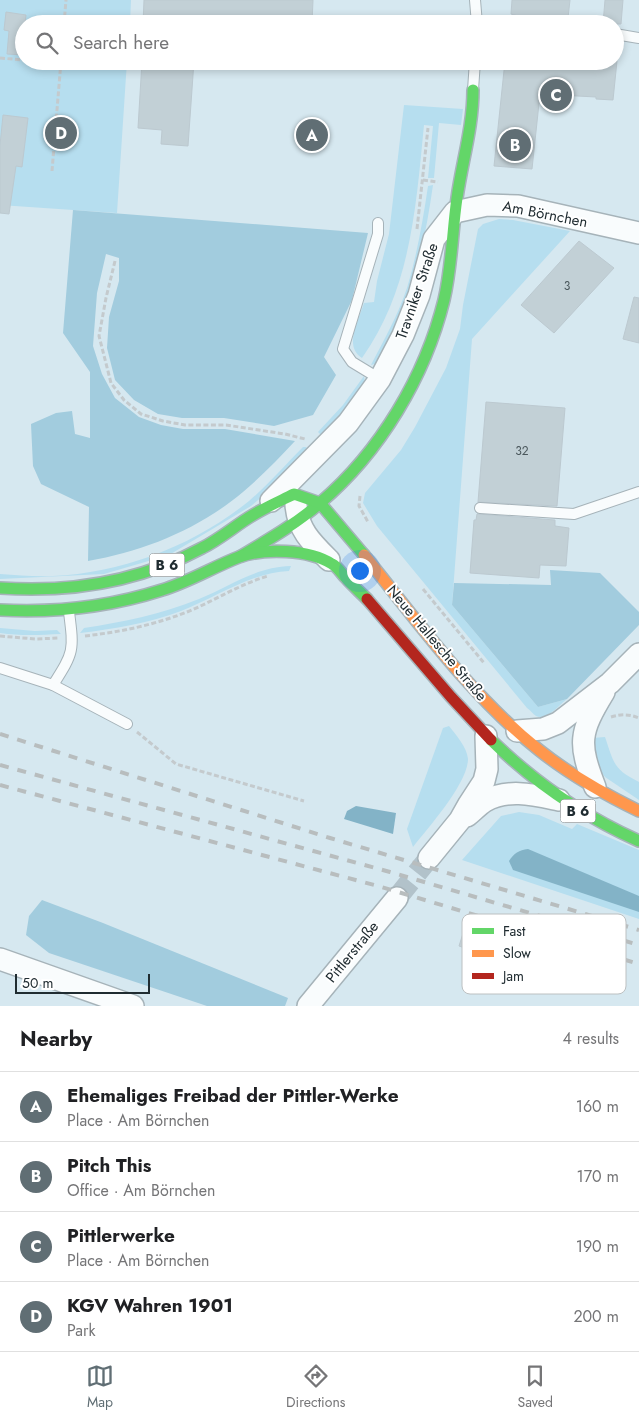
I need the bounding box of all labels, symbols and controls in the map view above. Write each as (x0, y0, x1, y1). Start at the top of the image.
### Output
search box (15, 15, 624, 70)
icon: search (33, 29, 61, 57)
text: Search here (73, 29, 169, 56)
pin: C (540, 76, 572, 114)
pin: D (45, 114, 77, 152)
pin: A (296, 116, 328, 154)
pin: B (499, 126, 531, 164)
street label: Am Börnchen (501, 195, 589, 233)
street label: Travniker Straße (390, 240, 444, 342)
house number: 3 (564, 277, 571, 295)
house number: 32 (515, 442, 529, 460)
road number: B 6 (150, 554, 184, 576)
your location (347, 558, 373, 584)
street label: Neue Hallesche Straße (382, 580, 492, 706)
road number: B 6 (560, 799, 596, 822)
legend (462, 914, 626, 994)
street label: Pittlerstraße (320, 916, 384, 988)
text: Fast (503, 921, 526, 941)
text: Slow (503, 943, 531, 963)
text: Jam (501, 966, 524, 986)
scale bar (15, 971, 150, 994)
text: 50 m (22, 973, 53, 993)
text: Nearby (20, 1024, 92, 1054)
text: 4 results (563, 1027, 619, 1050)
text: Ehemaliges Freibad der Pittler-Werke (67, 1082, 399, 1109)
text: A (30, 1095, 42, 1118)
text: 160 m (576, 1095, 619, 1118)
text: Place · Am Börnchen (67, 1109, 210, 1132)
text: Pitch This (67, 1152, 151, 1179)
text: B (31, 1165, 41, 1188)
text: 170 m (577, 1165, 619, 1188)
text: Office · Am Börnchen (67, 1179, 215, 1202)
text: Pittlerwerke (67, 1222, 175, 1249)
text: C (30, 1235, 42, 1258)
text: 190 m (576, 1235, 619, 1258)
text: Place · Am Börnchen (67, 1249, 210, 1272)
text: KGV Wahren 1901 (67, 1292, 233, 1319)
text: D (30, 1305, 42, 1328)
text: 200 m (573, 1305, 619, 1328)
text: Park (67, 1319, 96, 1342)
tab: Map (86, 1362, 114, 1412)
tab: Directions (286, 1362, 345, 1412)
tab: Saved (517, 1362, 553, 1412)

